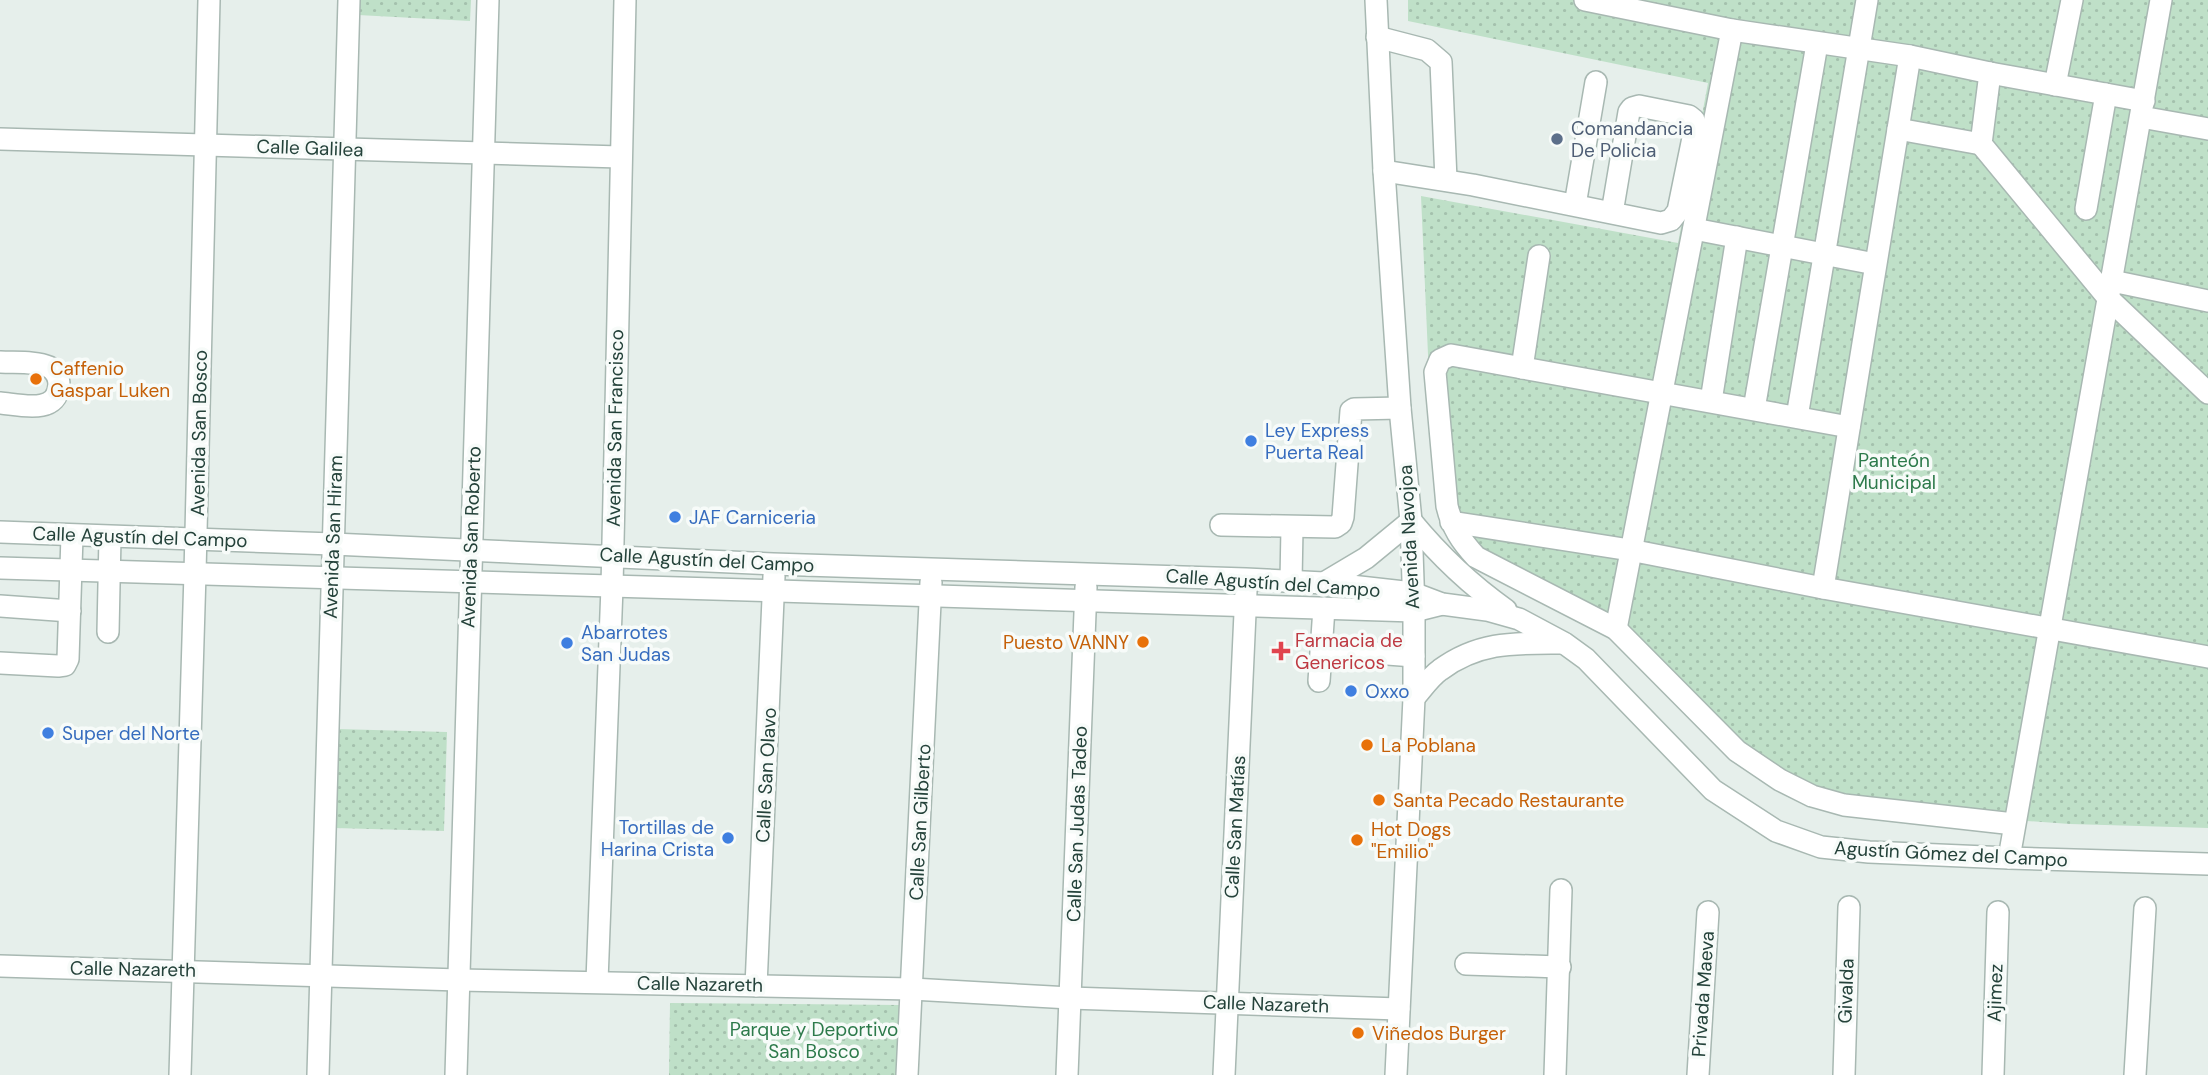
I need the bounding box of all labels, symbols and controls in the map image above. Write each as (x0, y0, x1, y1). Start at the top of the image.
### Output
place label: Comandancia De Policia (1571, 116, 1693, 163)
marker: Comandancia De Policia (1549, 131, 1565, 147)
street label: Calle Galilea (256, 134, 364, 162)
street label: Avenida San Francisco (601, 329, 629, 527)
street label: Avenida San Bosco (185, 350, 213, 516)
place label: Caffenio Gaspar Luken (50, 356, 170, 403)
marker: Caffenio Gaspar Luken (28, 371, 44, 387)
place label: Ley Express Puerta Real (1265, 418, 1369, 465)
marker: Ley Express Puerta Real (1243, 433, 1259, 449)
street label: Avenida San Roberto (455, 446, 487, 628)
park label: Panteón Municipal (1852, 448, 1936, 495)
street label: Avenida San Hiram (318, 455, 348, 619)
street label: Avenida Navojoa (1393, 464, 1425, 610)
place label: JAF Carniceria (689, 505, 816, 530)
marker: JAF Carniceria (667, 509, 683, 525)
street label: Calle Agustín del Campo (32, 521, 248, 553)
street label: Calle Agustín del Campo (599, 542, 815, 578)
street label: Calle Agustín del Campo (1165, 563, 1381, 603)
place label: Abarrotes San Judas (581, 620, 671, 667)
place label: Farmacia de Genericos (1295, 628, 1403, 675)
place label: Puesto VANNY (1003, 630, 1129, 655)
marker: Puesto VANNY (1135, 634, 1151, 650)
marker: Abarrotes San Judas (559, 635, 575, 651)
marker: Farmacia de Genericos (1273, 643, 1289, 659)
place label: Oxxo (1365, 679, 1409, 704)
marker: Oxxo (1343, 683, 1359, 699)
street label: Calle San Olavo (750, 707, 782, 843)
place label: Super del Norte (62, 721, 200, 746)
marker: Super del Norte (40, 725, 56, 741)
street label: Calle San Judas Tadeo (1061, 725, 1093, 923)
place label: La Poblana (1381, 733, 1476, 758)
marker: La Poblana (1359, 737, 1375, 753)
street label: Calle San Gilberto (903, 743, 937, 901)
street label: Calle San Matías (1219, 755, 1251, 899)
place label: Santa Pecado Restaurante (1393, 788, 1624, 813)
marker: Santa Pecado Restaurante (1371, 792, 1387, 808)
place label: Tortillas de Harina Crista (601, 815, 714, 862)
place label: Hot Dogs "Emilio" (1371, 817, 1451, 864)
marker: Tortillas de Harina Crista (720, 830, 736, 846)
marker: Hot Dogs "Emilio" (1349, 832, 1365, 848)
street label: Agustín Gómez del Campo (1833, 835, 2069, 873)
street label: Privada Maeva (1686, 930, 1720, 1058)
street label: Calle Nazareth (70, 955, 196, 983)
street label: Givalda (1832, 958, 1860, 1024)
street label: Ajimez (1981, 963, 2009, 1023)
street label: Calle Nazareth (637, 970, 763, 998)
street label: Calle Nazareth (1202, 989, 1330, 1019)
park label: Parque y Deportivo San Bosco (730, 1017, 898, 1064)
place label: Viñedos Burger (1372, 1021, 1506, 1046)
marker: Viñedos Burger (1350, 1025, 1366, 1041)

